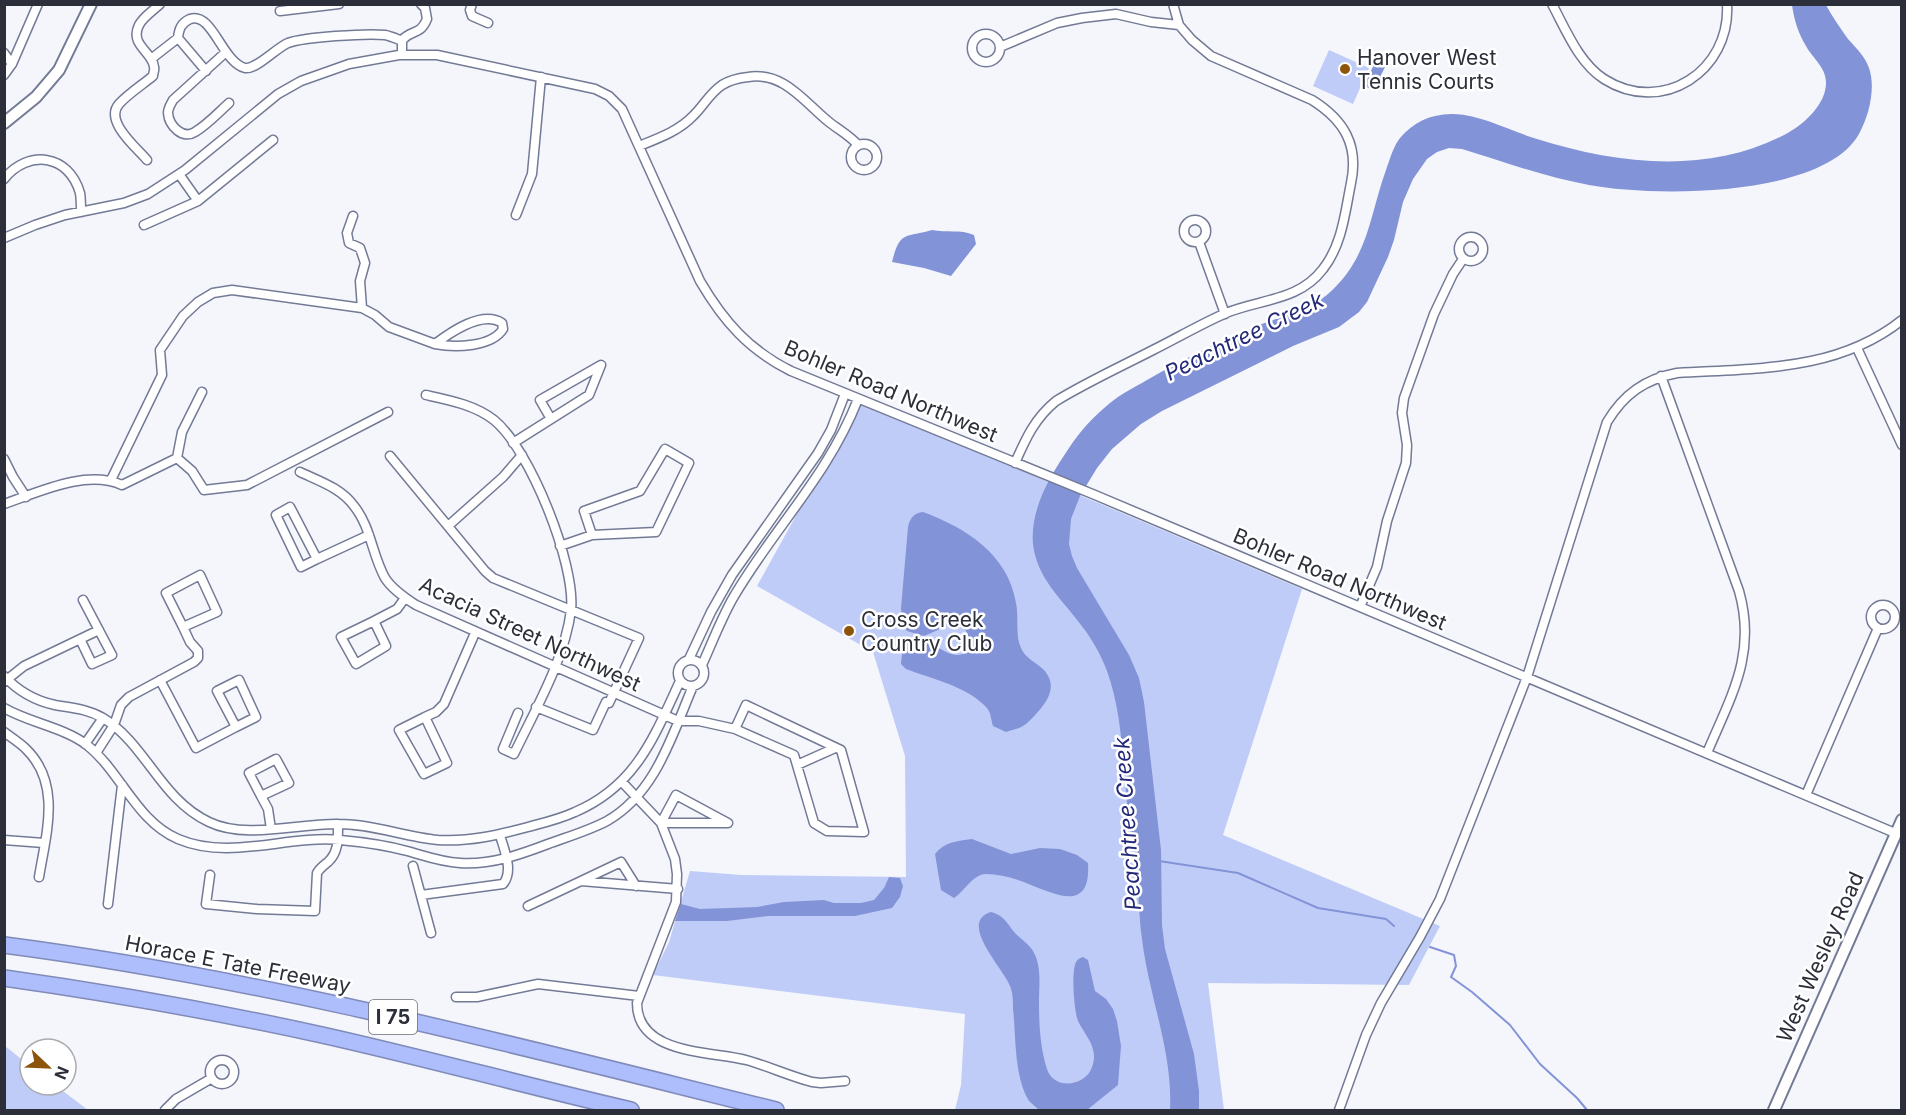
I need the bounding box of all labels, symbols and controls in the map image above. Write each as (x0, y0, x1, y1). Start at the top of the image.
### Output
place label: Hanover West Tennis Courts (1357, 45, 1496, 94)
marker: Hanover West Tennis Courts (1338, 62, 1352, 76)
water label: Peachtree Creek (1160, 286, 1329, 386)
street label: Bohler Road Northwest (781, 335, 1002, 447)
street label: Bohler Road Northwest (1230, 523, 1451, 635)
street label: Acacia Street Northwest (415, 572, 645, 696)
place label: Cross Creek Country Club (861, 607, 992, 656)
marker: Cross Creek Country Club (842, 624, 856, 638)
water label: Peachtree Creek (1108, 736, 1146, 912)
street label: West Wesley Road (1771, 868, 1869, 1046)
street label: Horace E Tate Freeway (123, 930, 353, 998)
road number: I 75 (369, 1000, 417, 1034)
north arrow (18, 1037, 78, 1097)
text: N (50, 1063, 73, 1082)

